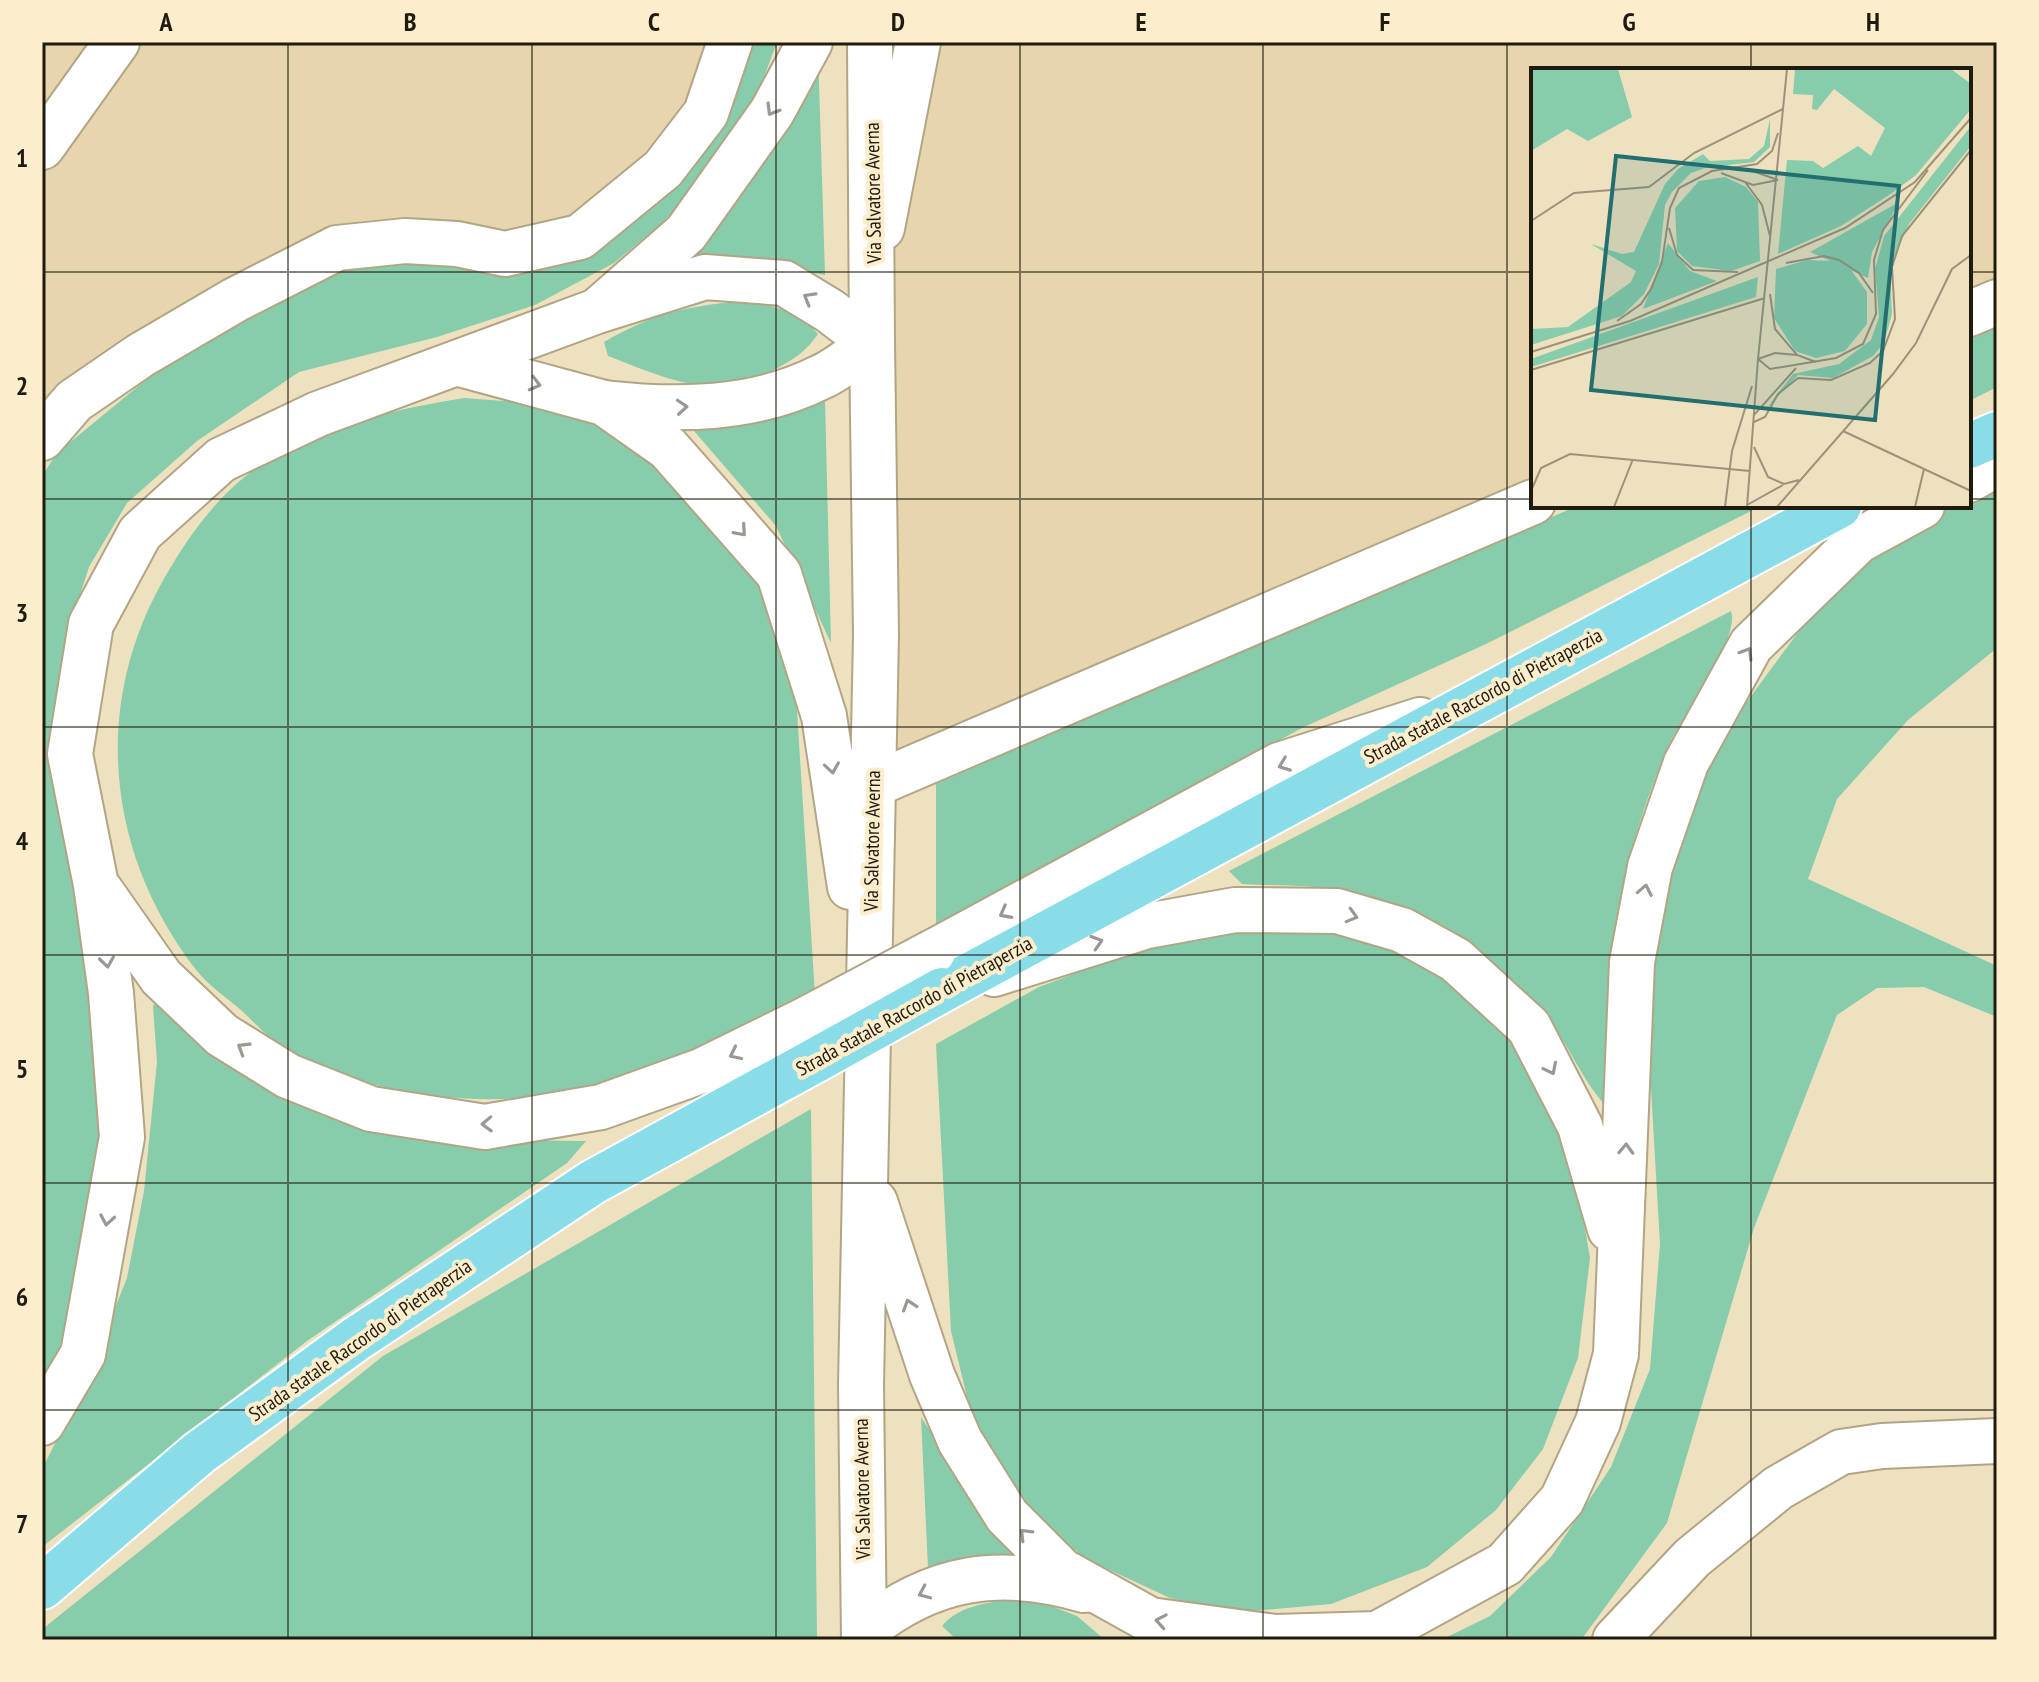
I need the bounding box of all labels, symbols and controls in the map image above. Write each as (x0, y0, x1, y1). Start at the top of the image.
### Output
text: A (158, 5, 173, 38)
text: B (404, 5, 417, 38)
text: C (648, 5, 660, 38)
text: D (891, 5, 905, 38)
text: E (1135, 5, 1147, 38)
text: F (1380, 5, 1391, 38)
text: G (1622, 5, 1636, 38)
text: H (1866, 5, 1880, 38)
inset map (1531, 68, 1971, 508)
one-way arrow (767, 101, 782, 116)
street label: Via Salvatore Averna (859, 122, 887, 265)
text: 1 (16, 141, 28, 174)
one-way arrow (803, 292, 818, 308)
text: 2 (16, 369, 28, 402)
one-way arrow (528, 375, 542, 391)
one-way arrow (676, 399, 689, 416)
one-way arrow (731, 521, 746, 536)
text: 3 (16, 596, 28, 629)
street label: Strada statale Raccordo di Pietraperzia (1359, 622, 1607, 770)
one-way arrow (1738, 647, 1753, 661)
one-way arrow (1278, 755, 1292, 771)
one-way arrow (823, 762, 840, 775)
street label: Via Salvatore Averna (858, 770, 886, 913)
text: 4 (16, 824, 29, 857)
one-way arrow (1636, 883, 1653, 897)
one-way arrow (999, 903, 1014, 919)
one-way arrow (1345, 907, 1359, 923)
street label: Strada statale Raccordo di Pietraperzia (791, 930, 1037, 1082)
one-way arrow (1089, 935, 1103, 951)
one-way arrow (98, 956, 115, 969)
one-way arrow (237, 1042, 252, 1057)
one-way arrow (729, 1045, 744, 1060)
text: 5 (16, 1052, 28, 1085)
one-way arrow (1541, 1060, 1556, 1075)
one-way arrow (480, 1116, 493, 1133)
one-way arrow (1618, 1142, 1635, 1155)
one-way arrow (100, 1214, 117, 1227)
street label: Strada statale Raccordo di Pietraperzia (244, 1253, 476, 1427)
text: 6 (16, 1280, 28, 1313)
one-way arrow (902, 1299, 918, 1313)
street label: Via Salvatore Averna (848, 1418, 876, 1561)
text: 7 (16, 1507, 28, 1540)
one-way arrow (1020, 1529, 1034, 1543)
one-way arrow (918, 1584, 932, 1600)
one-way arrow (1154, 1613, 1168, 1630)

